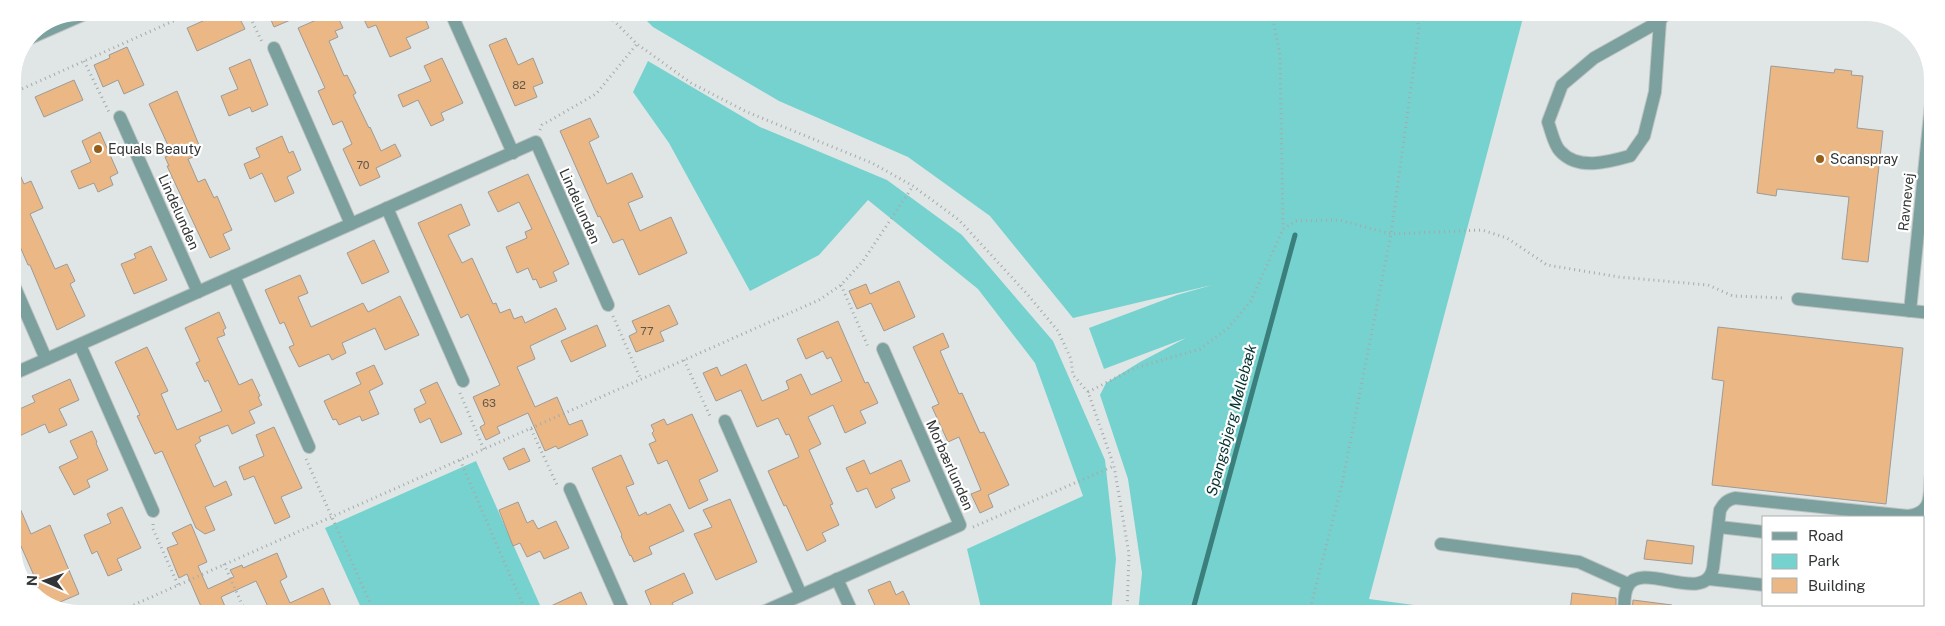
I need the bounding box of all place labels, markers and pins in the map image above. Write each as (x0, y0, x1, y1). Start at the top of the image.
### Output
place label: Equals Beauty (108, 141, 202, 157)
marker: Equals Beauty (92, 143, 104, 155)
place label: Scanspray (1830, 151, 1899, 167)
marker: Scanspray (1814, 153, 1826, 165)

